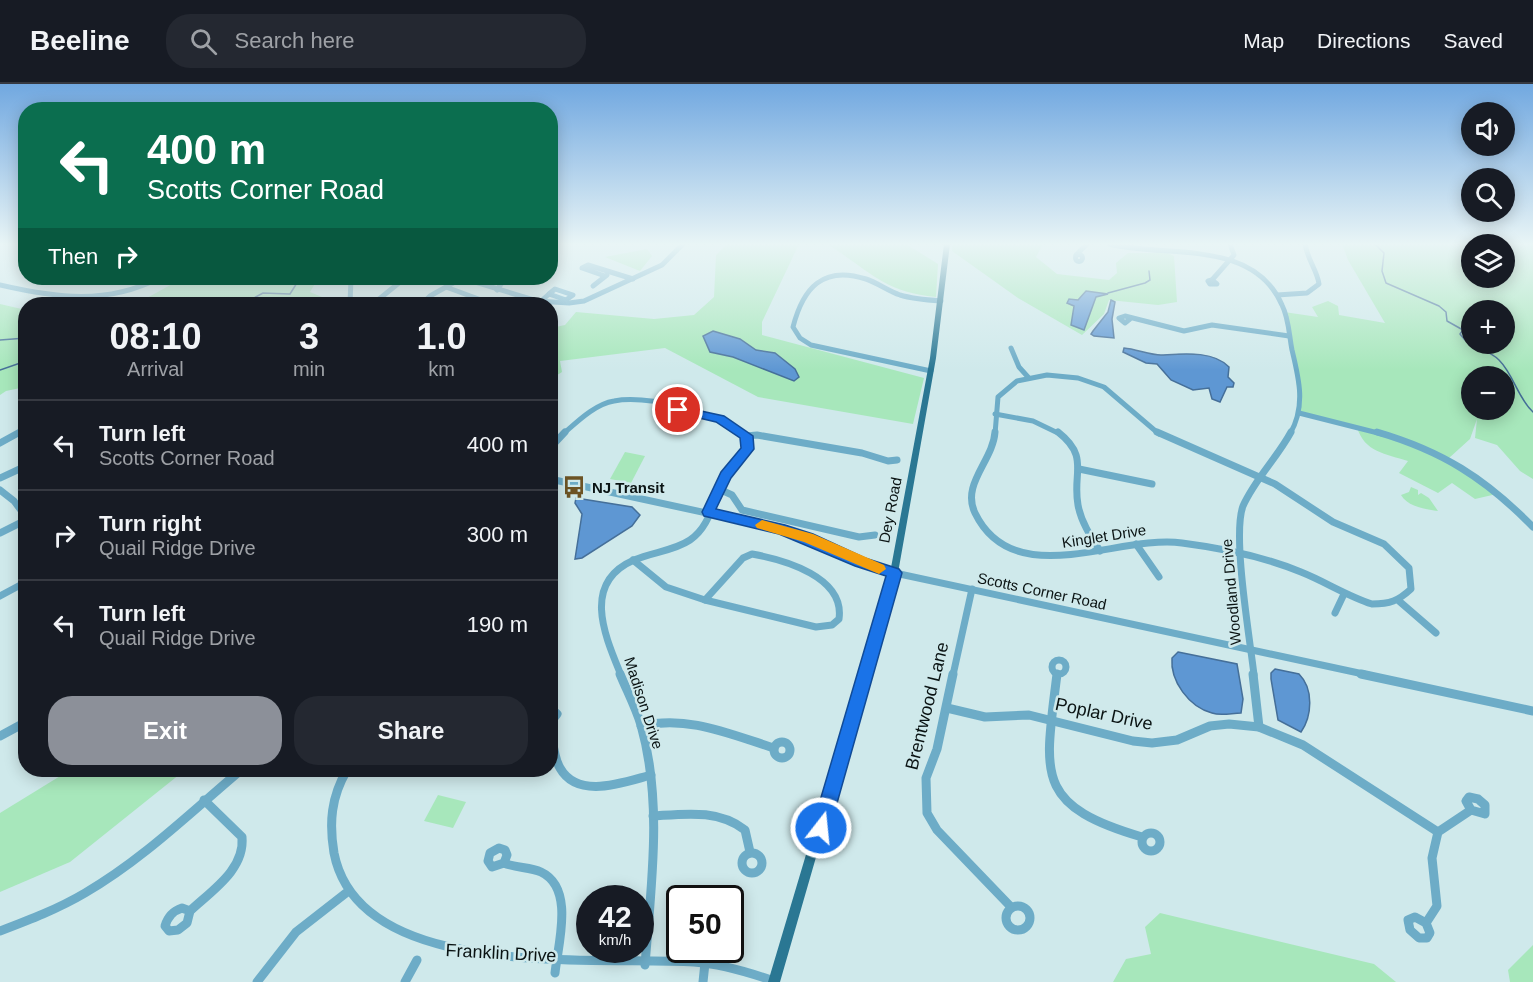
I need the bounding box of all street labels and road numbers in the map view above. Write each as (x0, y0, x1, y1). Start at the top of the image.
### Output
street label: Dey Road (875, 476, 905, 544)
street label: Kinglet Drive (1061, 521, 1147, 551)
street label: Woodland Drive (1218, 538, 1244, 646)
street label: Scotts Corner Road (976, 569, 1108, 613)
street label: Brentwood Lane (901, 640, 953, 772)
street label: Madison Drive (621, 655, 667, 751)
street label: Poplar Drive (1053, 694, 1155, 734)
street label: Franklin Drive (445, 940, 557, 966)

